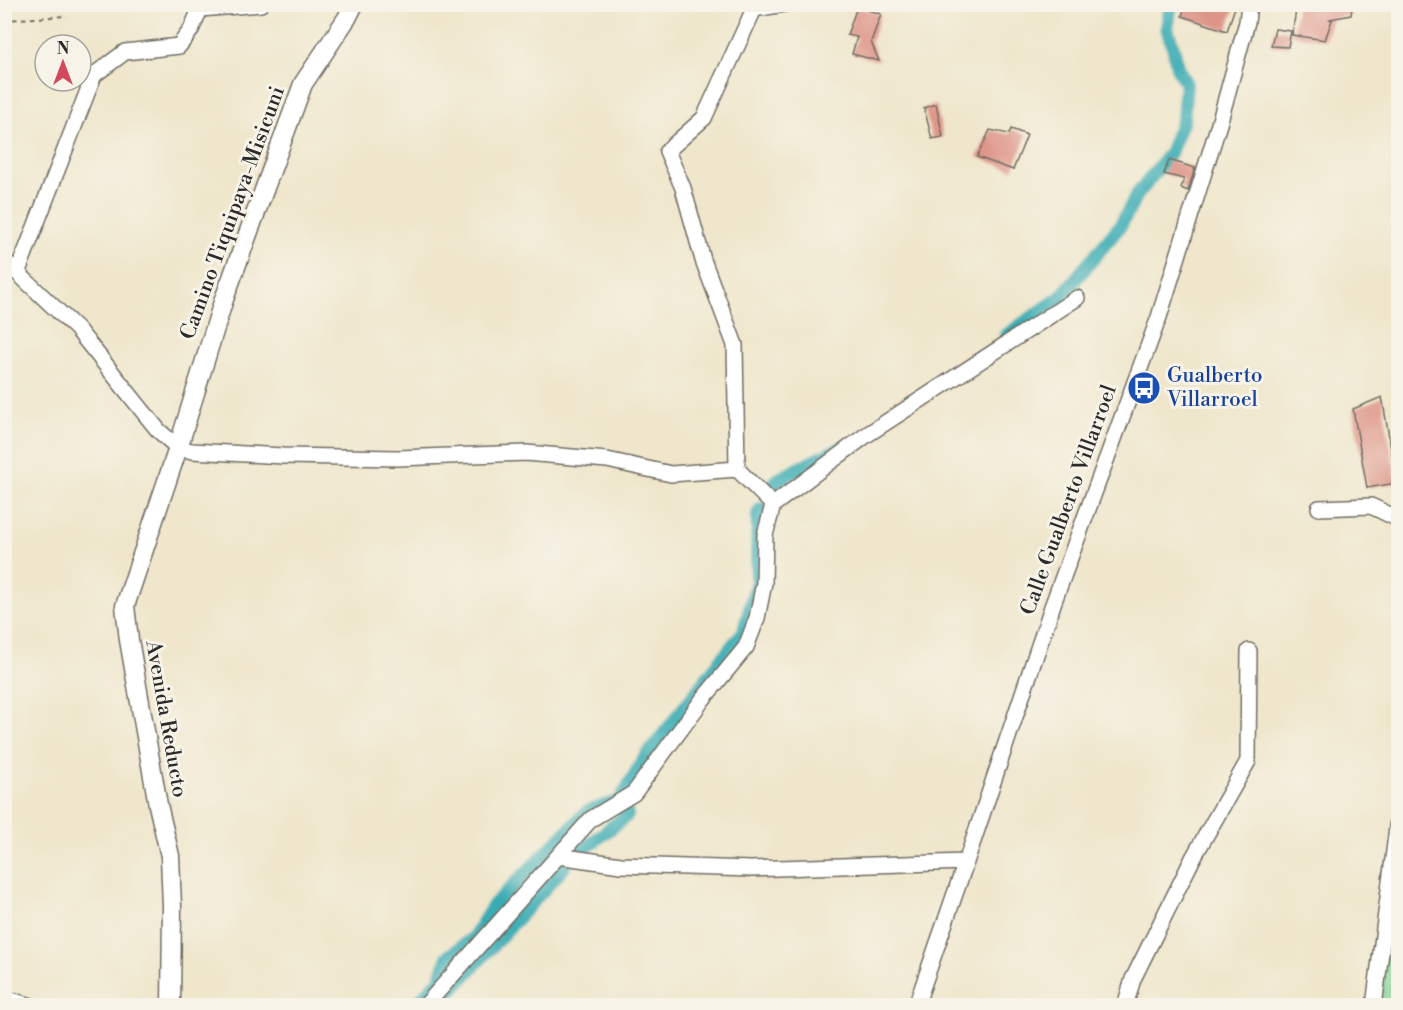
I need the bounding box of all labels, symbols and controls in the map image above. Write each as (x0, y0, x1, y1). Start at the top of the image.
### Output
north arrow (33, 33, 93, 93)
text: N (57, 39, 70, 59)
street label: Camino Tiquipaya-Misicuni (175, 83, 291, 343)
place label: Gualberto Villarroel (1166, 363, 1263, 413)
bus stop icon: Gualberto Villarroel (1126, 370, 1162, 406)
street label: Calle Gualberto Villarroel (1015, 381, 1123, 619)
street label: Avenida Reducto (139, 638, 193, 799)

